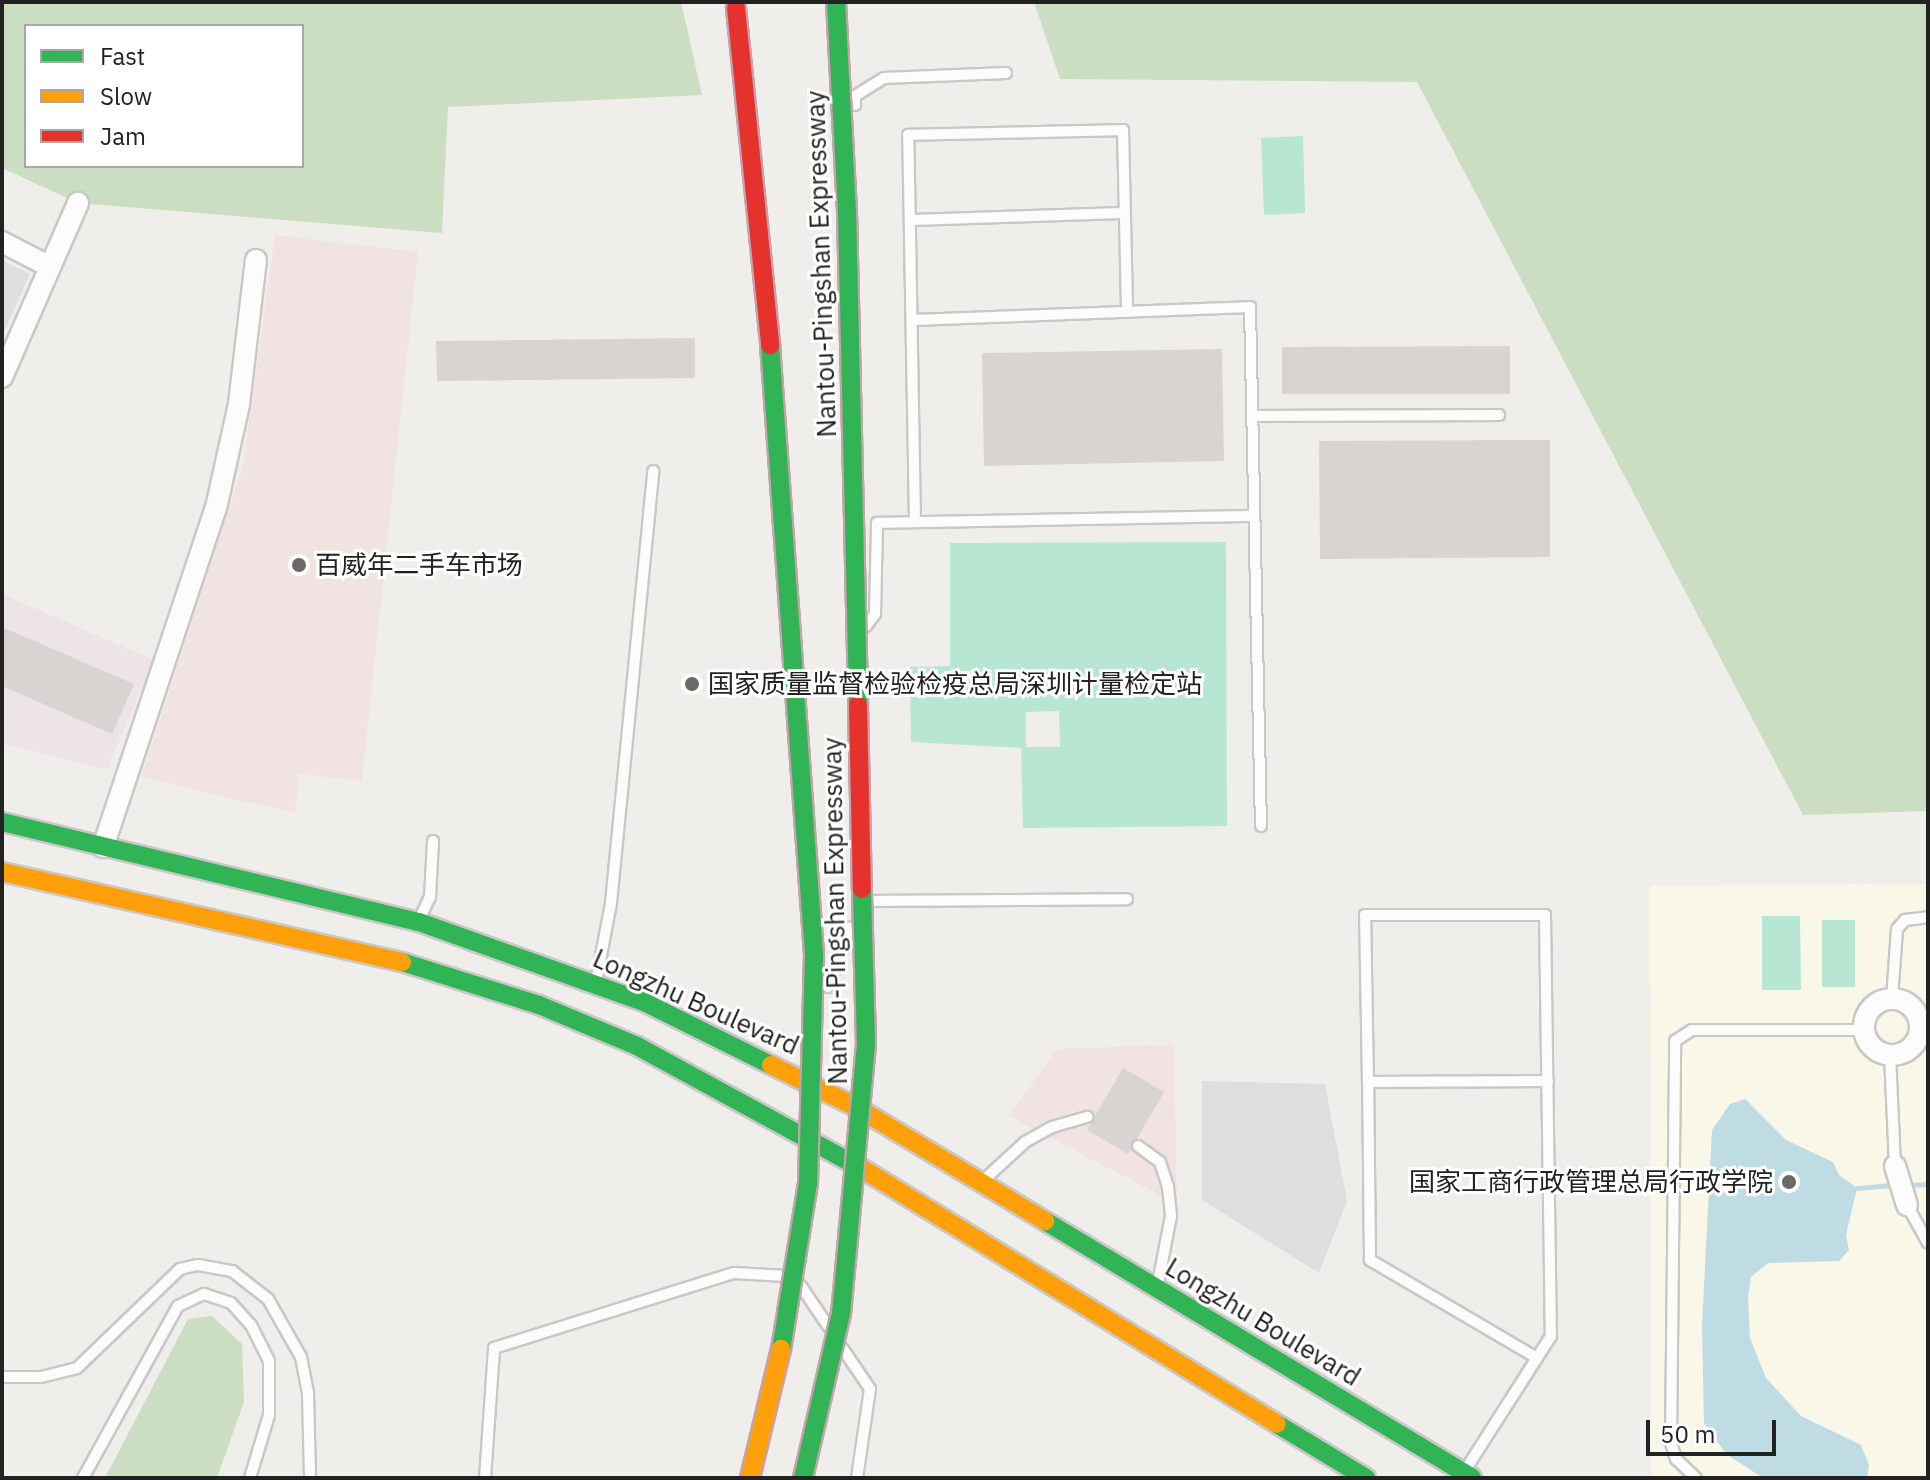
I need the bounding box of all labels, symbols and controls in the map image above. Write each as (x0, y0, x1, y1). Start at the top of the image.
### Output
legend (24, 24, 304, 168)
text: Fast (100, 40, 145, 72)
text: Slow (100, 80, 152, 112)
street label: Nantou-Pingshan Expressway (799, 90, 843, 438)
text: Jam (100, 120, 146, 152)
place label: 百威年二手车市场 (315, 549, 523, 581)
marker: 百威年二手车市场 (290, 556, 308, 574)
place label: 国家质量监督检验检疫总局深圳计量检定站 (708, 668, 1202, 700)
marker: 国家质量监督检验检疫总局深圳计量检定站 (683, 675, 701, 693)
street label: Nantou-Pingshan Expressway (816, 737, 854, 1085)
street label: Longzhu Boulevard (588, 943, 804, 1061)
place label: 国家工商行政管理总局行政学院 (1409, 1166, 1773, 1198)
marker: 国家工商行政管理总局行政学院 (1780, 1173, 1798, 1191)
street label: Longzhu Boulevard (1160, 1251, 1366, 1393)
scale bar (1650, 1404, 1780, 1454)
text: 50 m (1660, 1418, 1715, 1450)

